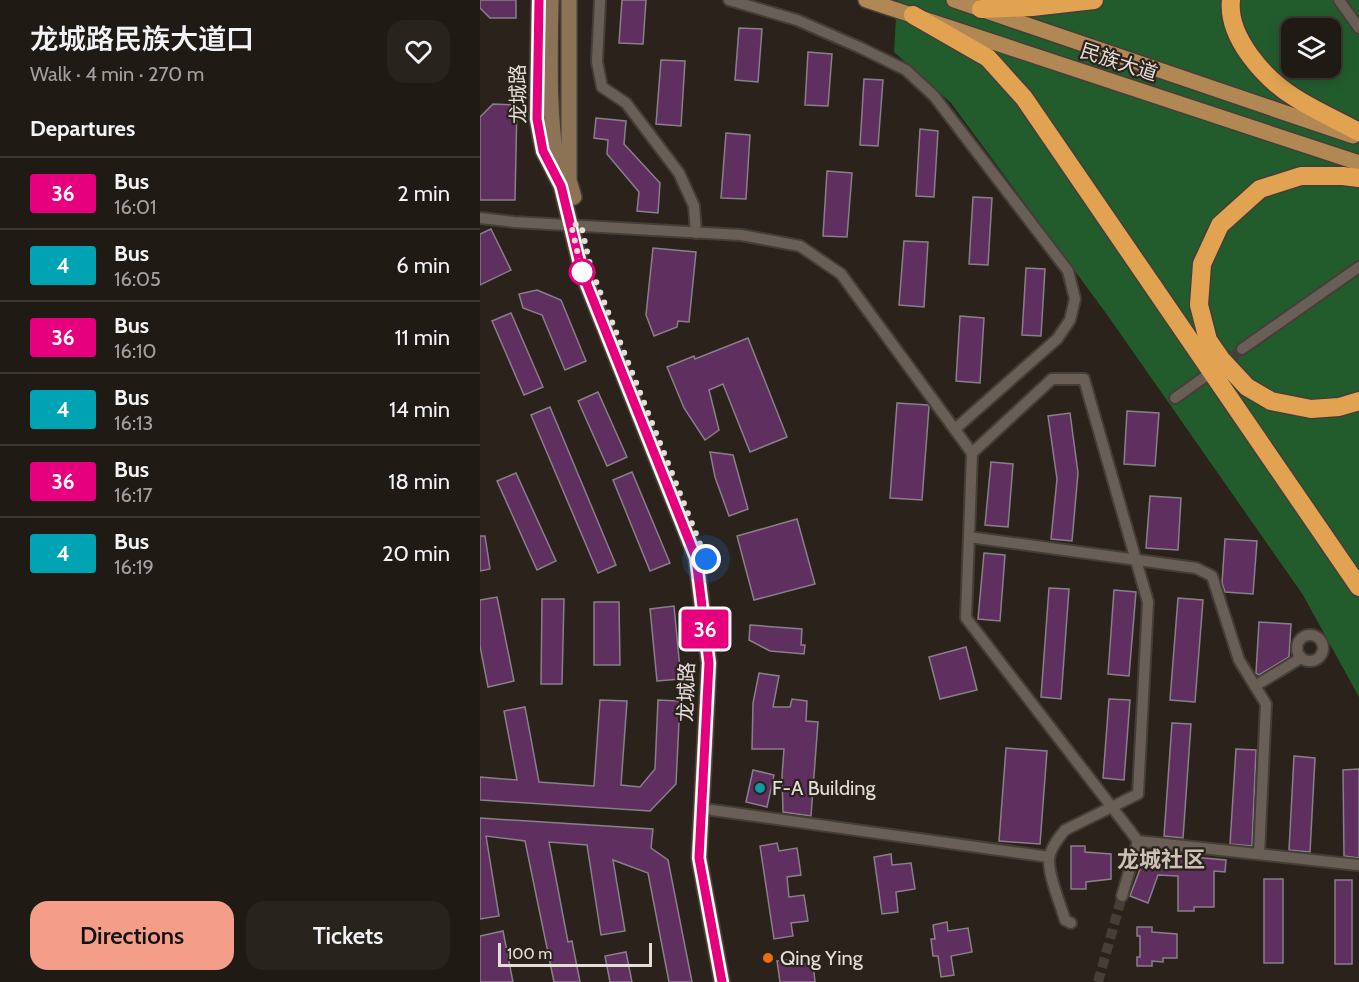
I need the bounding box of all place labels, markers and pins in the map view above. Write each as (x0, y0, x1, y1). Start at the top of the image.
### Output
unlabelled marker (569, 259, 595, 285)
place label: F-A Building (772, 776, 876, 800)
marker: F-A Building (753, 781, 767, 795)
place label: Qing Ying (780, 946, 864, 970)
marker: Qing Ying (761, 951, 775, 965)

